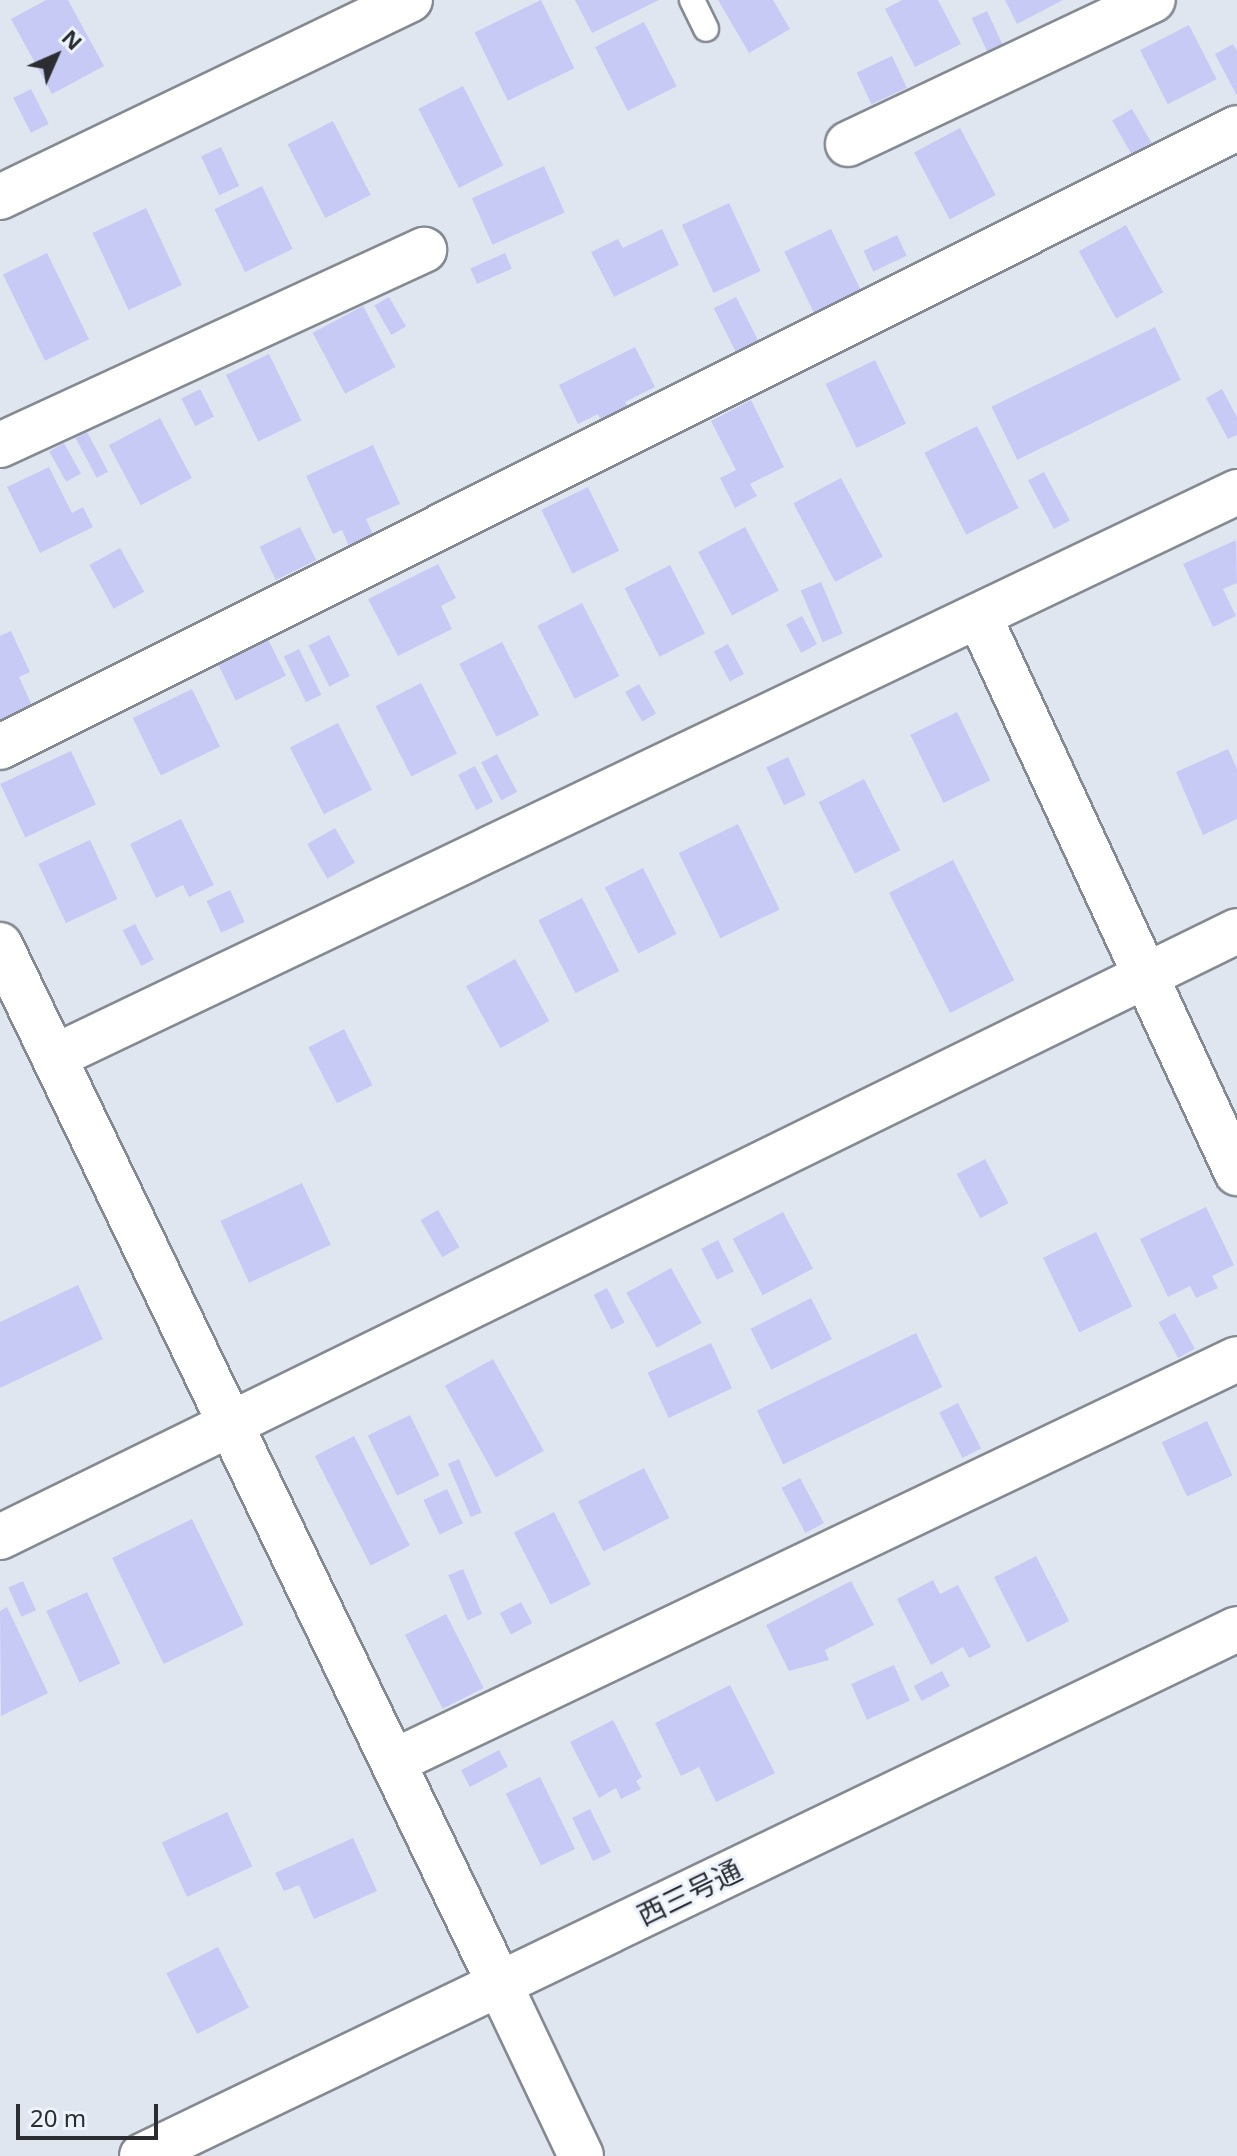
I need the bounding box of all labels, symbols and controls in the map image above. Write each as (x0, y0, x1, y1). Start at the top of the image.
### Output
north arrow (16, 16, 96, 96)
text: N (56, 22, 90, 56)
street label: 西三号通 (631, 1852, 747, 1932)
scale bar (20, 2088, 162, 2138)
text: 20 m (30, 2101, 86, 2134)

